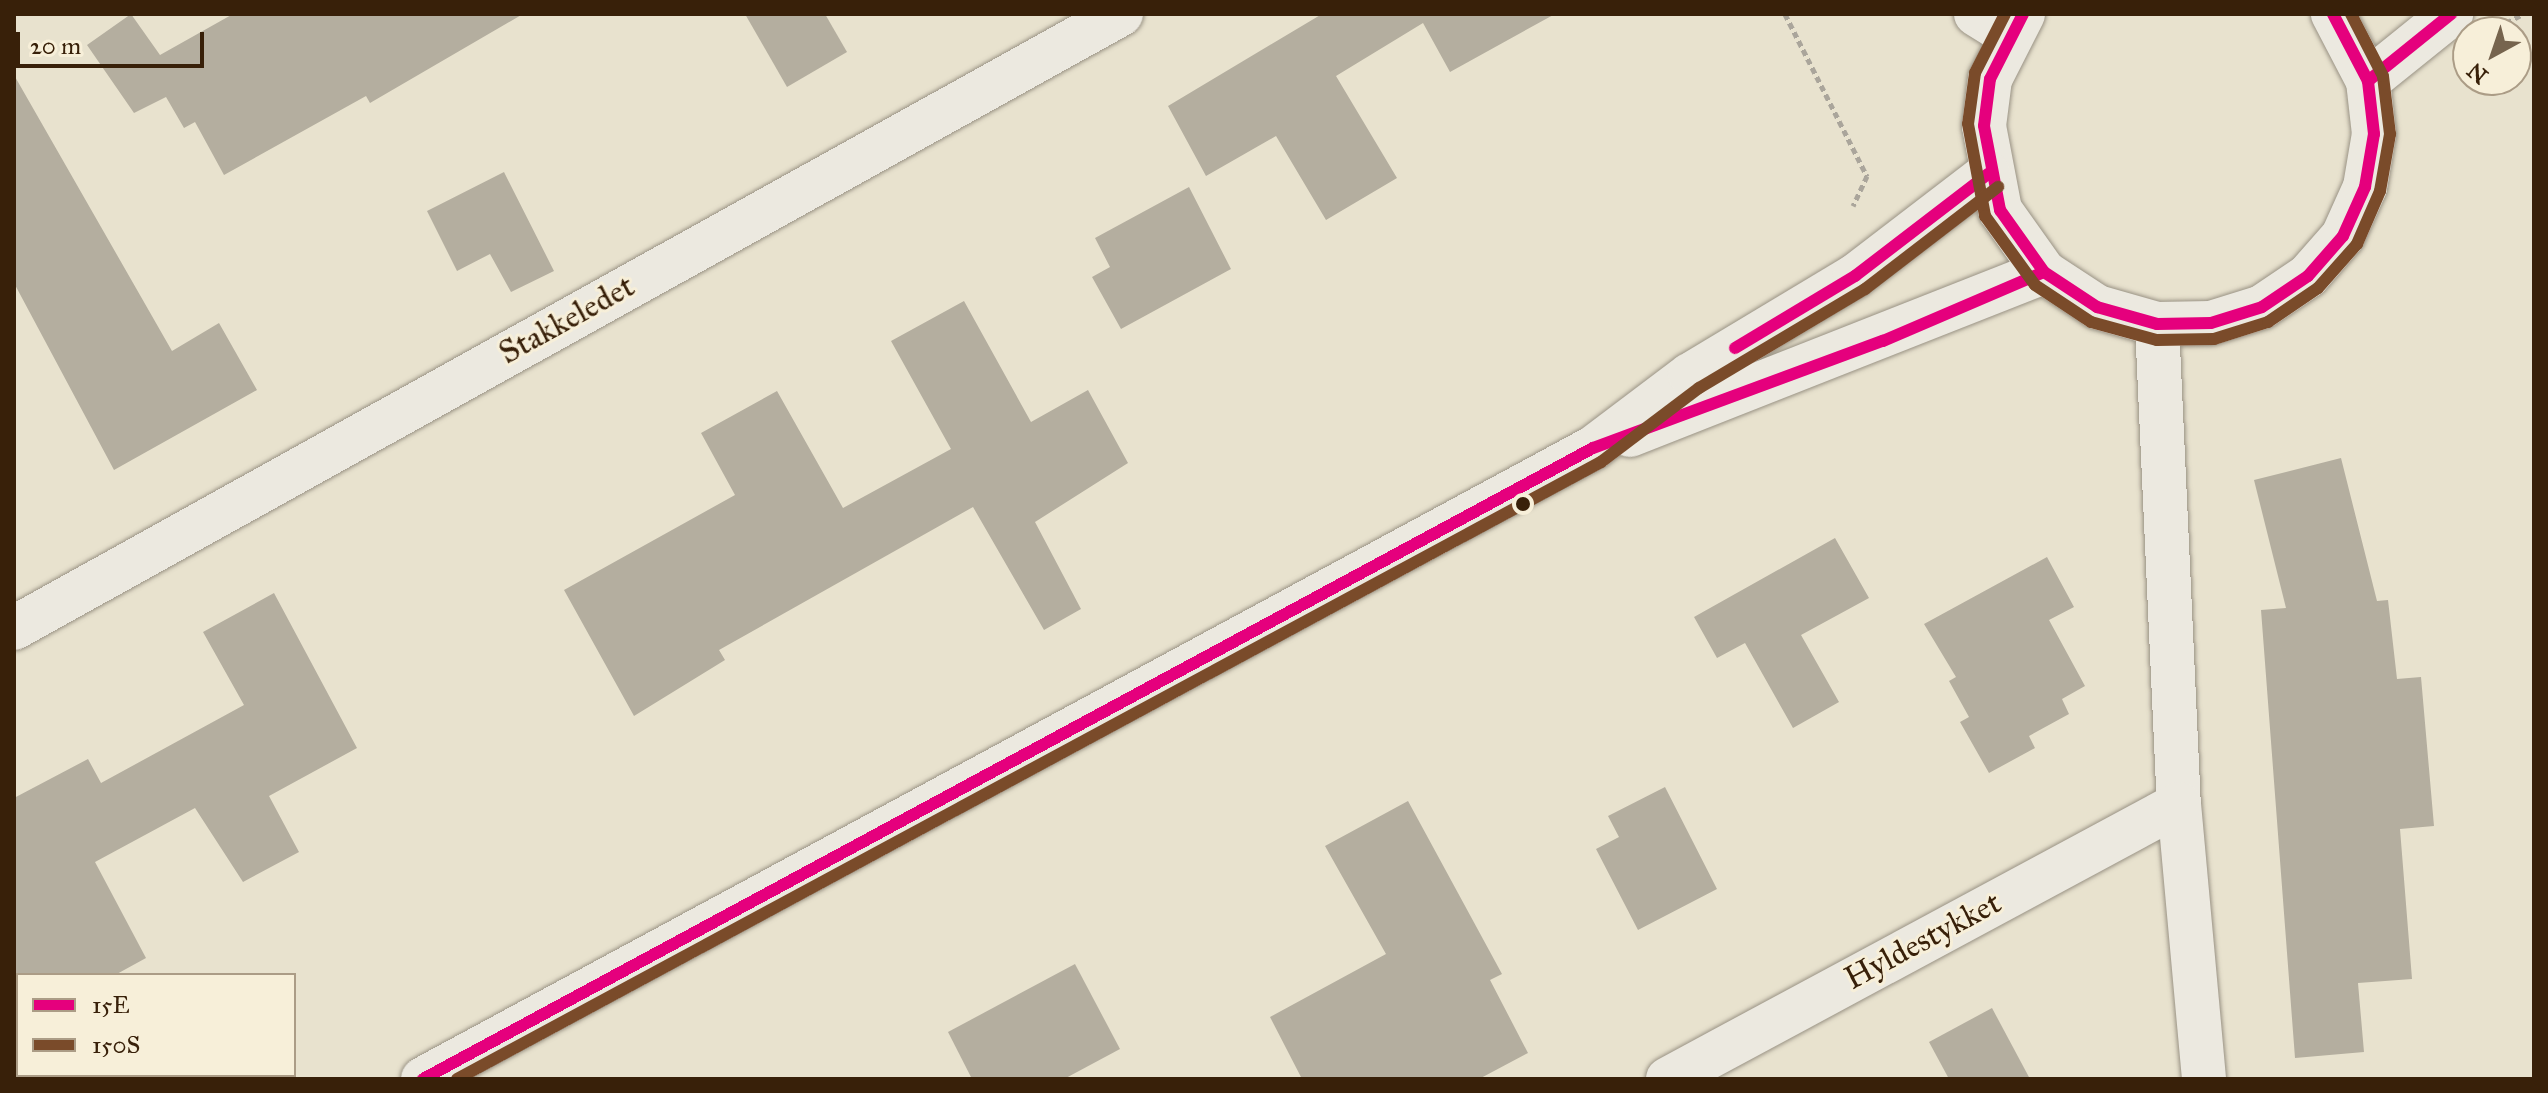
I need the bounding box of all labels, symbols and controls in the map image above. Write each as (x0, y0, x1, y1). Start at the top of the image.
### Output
scale bar (20, 16, 208, 66)
north arrow (2452, 16, 2532, 96)
text: 20 m (30, 31, 81, 61)
text: N (2462, 57, 2493, 90)
street label: Stakkeledet (493, 267, 641, 373)
unlabelled marker (1515, 496, 1531, 512)
street label: Hyldestykket (1838, 884, 2008, 998)
legend (16, 973, 296, 1077)
text: 15E (92, 990, 130, 1020)
text: 150S (92, 1030, 140, 1060)

